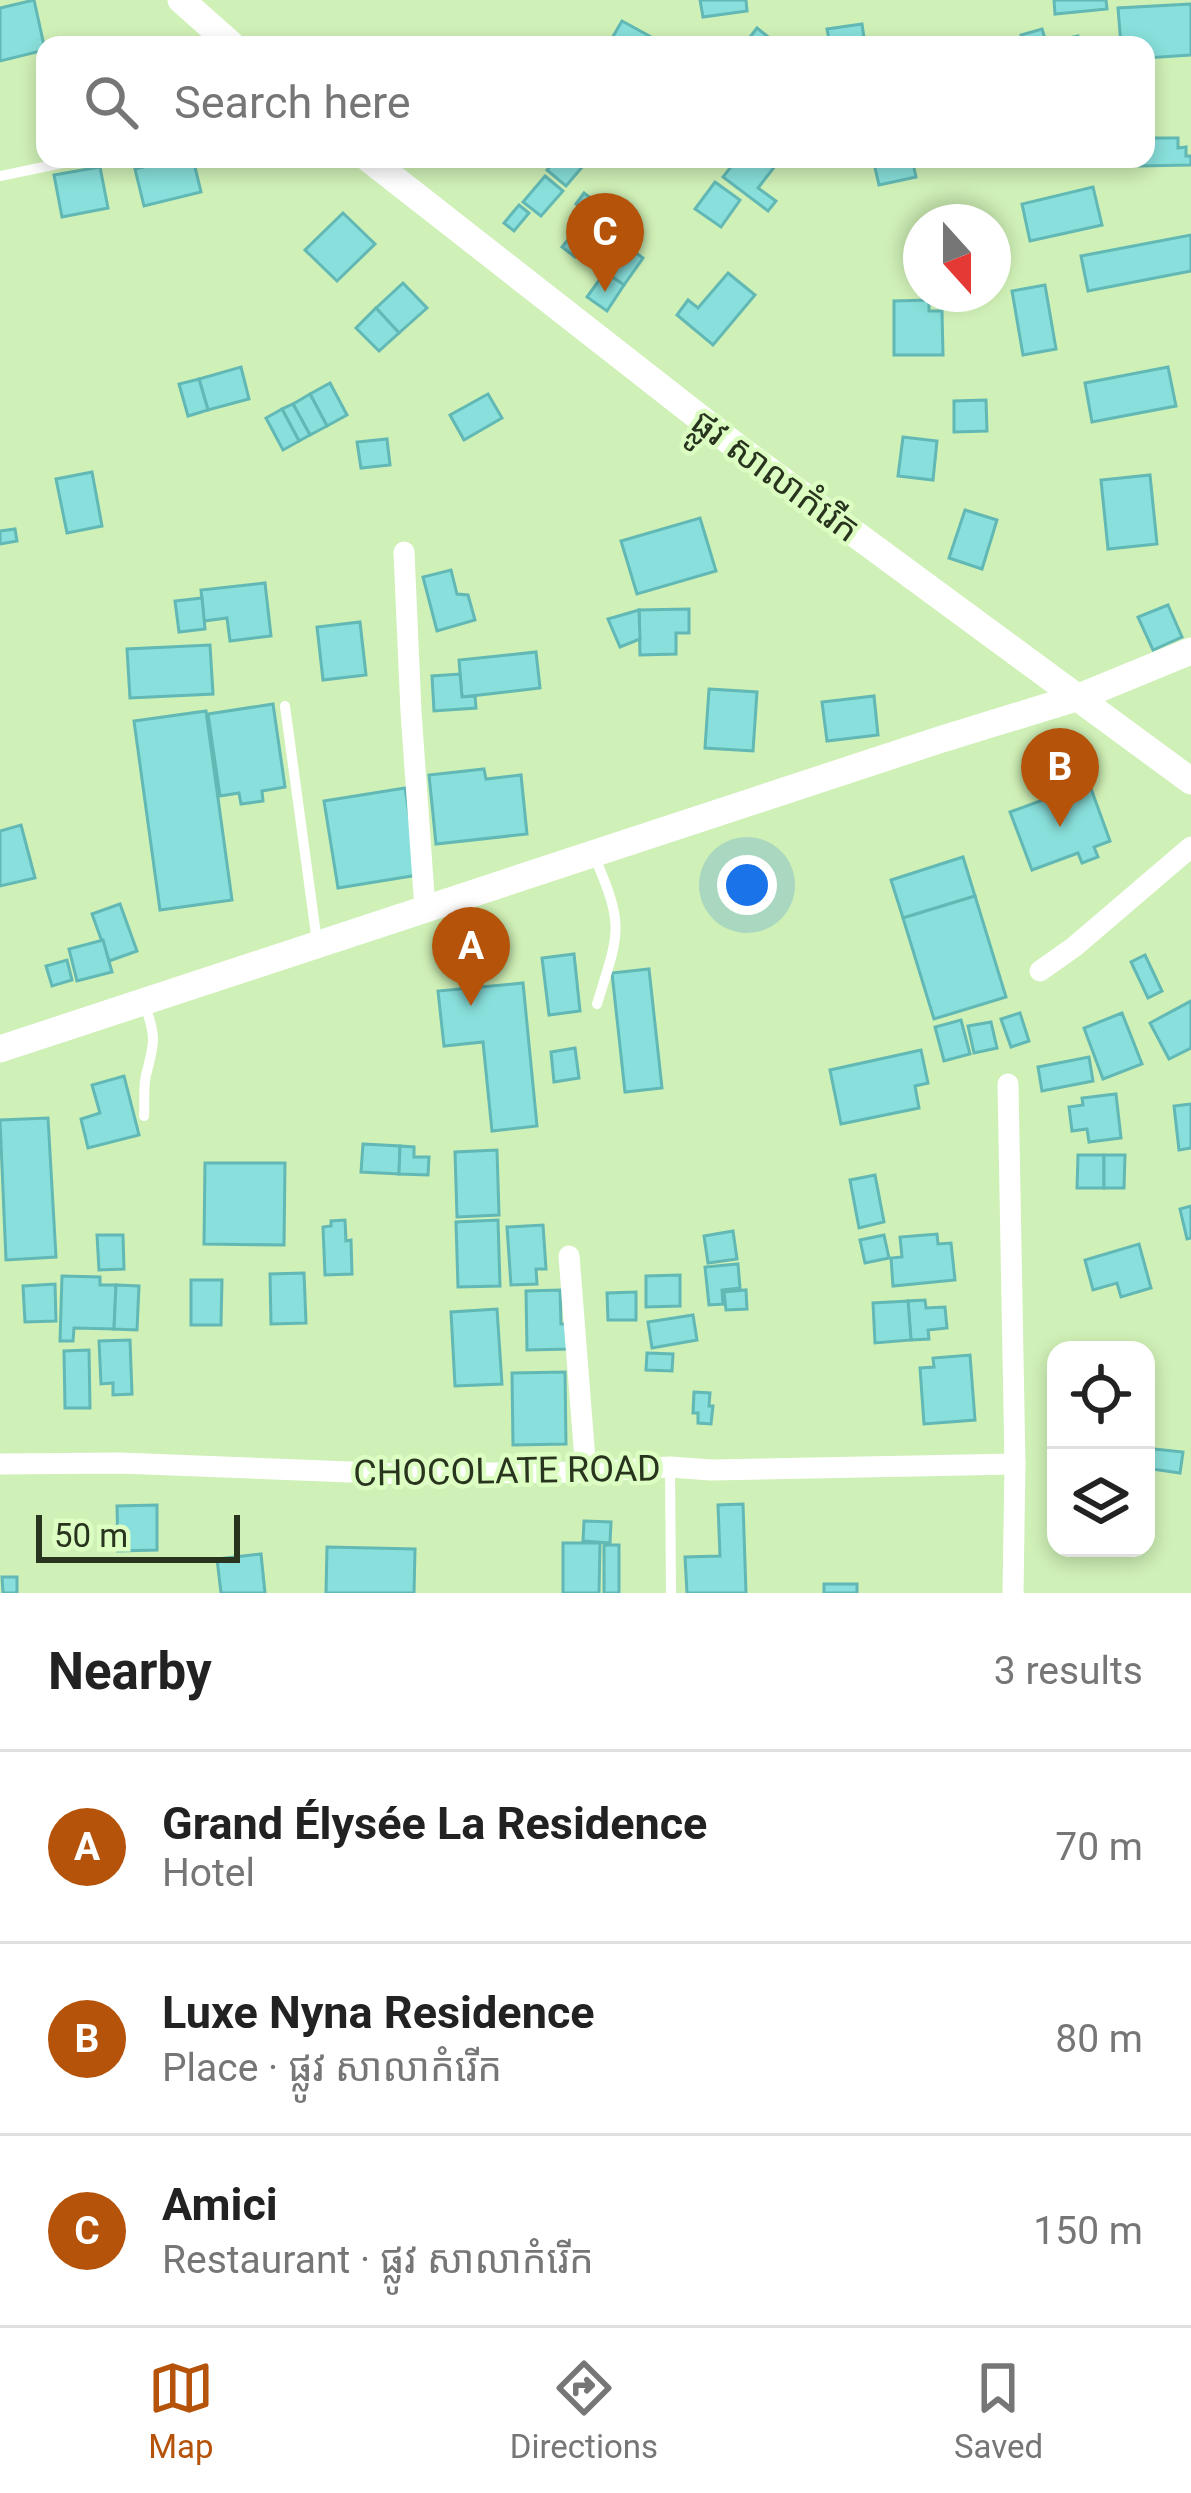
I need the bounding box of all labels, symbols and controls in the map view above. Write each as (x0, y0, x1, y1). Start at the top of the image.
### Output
search box (36, 36, 1155, 168)
icon: search (78, 69, 144, 135)
text: Search here (174, 76, 411, 129)
pin: C (566, 193, 644, 292)
north arrow (903, 204, 1011, 312)
street label: ផ្លូវ សាលាកំរើក (677, 401, 868, 559)
pin: B (1021, 728, 1099, 827)
your location (717, 855, 777, 915)
pin: A (432, 907, 510, 1006)
map controls (1047, 1341, 1155, 1557)
button: locate (1047, 1341, 1155, 1449)
street label: CHOCOLATE ROAD (353, 1447, 661, 1495)
button: layers (1047, 1449, 1155, 1557)
scale bar (36, 1509, 240, 1562)
text: 50 m (54, 1516, 128, 1555)
text: Nearby (48, 1642, 212, 1701)
text: 3 results (994, 1648, 1143, 1694)
text: Grand Élysée La Residence (162, 1797, 707, 1850)
text: A (74, 1824, 100, 1870)
text: 70 m (1055, 1824, 1143, 1870)
text: Hotel (162, 1850, 255, 1896)
text: Luxe Nyna Residence (162, 1986, 595, 2039)
text: B (75, 2016, 99, 2062)
text: 80 m (1055, 2016, 1143, 2062)
text: Place · ផ្លូវ សាលាកំរើក (162, 2045, 502, 2091)
text: Amici (162, 2178, 278, 2231)
text: C (74, 2208, 100, 2254)
text: 150 m (1033, 2208, 1143, 2254)
text: Restaurant · ផ្លូវ សាលាកំរើក (162, 2237, 594, 2283)
tab: Map (148, 2355, 214, 2466)
tab: Directions (510, 2355, 658, 2466)
tab: Saved (954, 2355, 1043, 2466)

